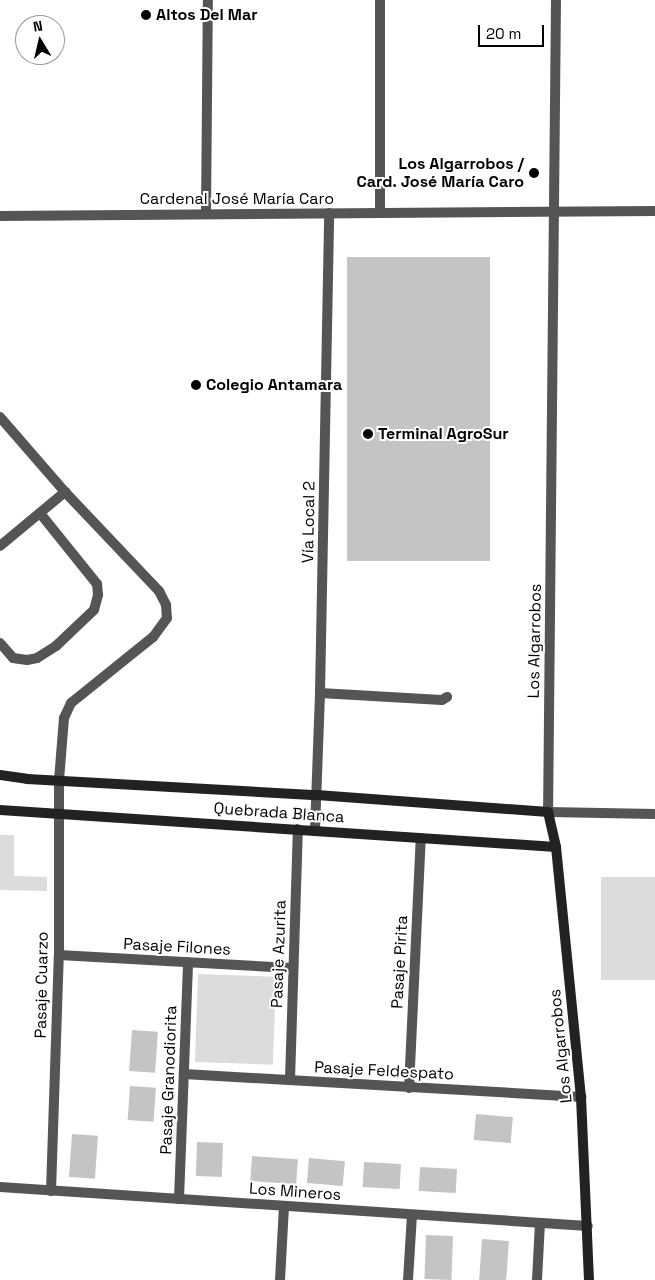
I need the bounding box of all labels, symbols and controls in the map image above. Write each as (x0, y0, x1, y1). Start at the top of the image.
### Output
place label: Altos Del Mar (156, 5, 258, 25)
marker: Altos Del Mar (140, 9, 152, 21)
north arrow (15, 15, 65, 65)
scale bar (480, 15, 546, 47)
text: N (32, 17, 44, 36)
text: 20 m (486, 24, 521, 43)
place label: Los Algarrobos / Card. José María Caro (356, 154, 524, 192)
marker: Los Algarrobos / Card. José María Caro (528, 167, 540, 179)
street label: Cardenal José María Caro (140, 189, 334, 209)
place label: Colegio Antamara (206, 375, 343, 395)
marker: Colegio Antamara (190, 379, 202, 391)
place label: Terminal AgroSur (378, 424, 509, 444)
marker: Terminal AgroSur (362, 428, 374, 440)
street label: Vía Local 2 (299, 481, 319, 563)
street label: Los Algarrobos (524, 583, 546, 699)
street label: Quebrada Blanca (213, 799, 345, 827)
street label: Pasaje Azurita (268, 900, 290, 1008)
street label: Pasaje Pirita (388, 915, 412, 1009)
street label: Pasaje Cuarzo (31, 931, 53, 1039)
street label: Pasaje Filones (123, 935, 231, 959)
street label: Los Algarrobos (545, 988, 577, 1104)
street label: Pasaje Granodiorita (157, 1005, 181, 1155)
street label: Pasaje Feldespato (314, 1058, 454, 1084)
street label: Los Mineros (248, 1179, 342, 1205)

